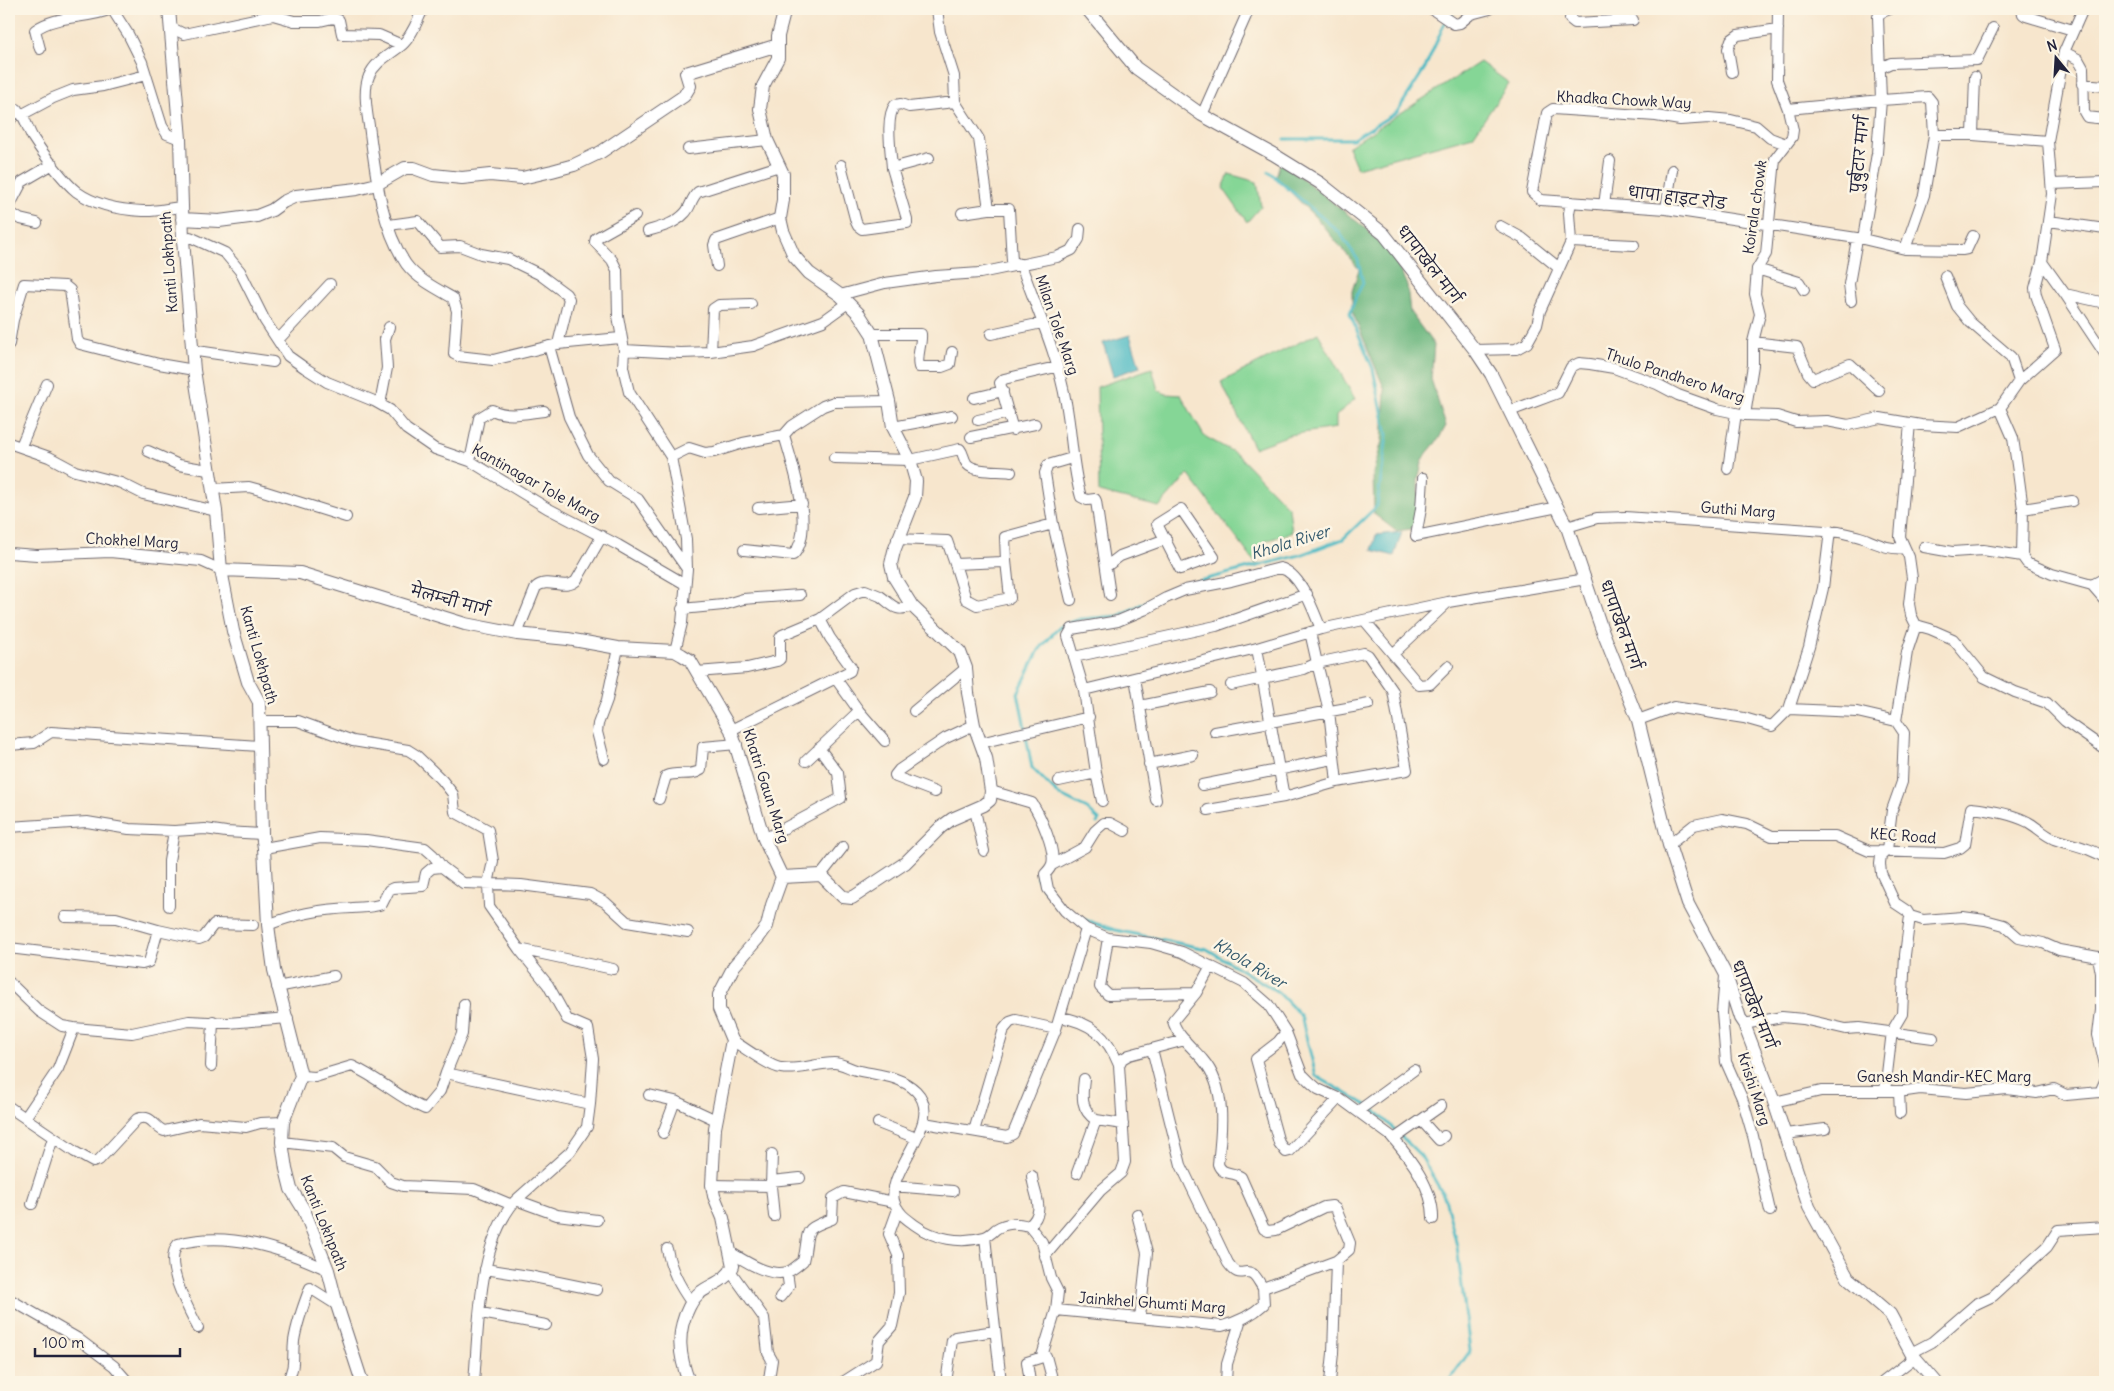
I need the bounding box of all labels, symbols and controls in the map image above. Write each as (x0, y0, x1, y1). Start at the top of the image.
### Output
north arrow (2032, 32, 2082, 82)
text: N (2045, 36, 2059, 56)
street label: Khadka Chowk Way (1556, 86, 1692, 113)
street label: पुर्बुटार मार्ग (1844, 114, 1875, 195)
street label: Koirala chowk (1738, 158, 1771, 255)
street label: धापा हाइट रोड (1627, 180, 1728, 213)
street label: Kanti Lokhpath (155, 210, 182, 313)
street label: धापाखेल मार्ग (1393, 221, 1468, 308)
street label: Milan Tole Marg (1031, 272, 1084, 378)
street label: Thulo Pandhero Marg (1603, 344, 1747, 407)
street label: Kantinagar Tole Marg (469, 439, 604, 526)
street label: Guthi Marg (1700, 497, 1776, 522)
water label: Khola River (1248, 520, 1334, 563)
street label: Chokhel Marg (85, 529, 179, 552)
street label: मेलम्ची मार्ग (407, 577, 494, 620)
street label: धापाखेल मार्ग (1595, 577, 1648, 673)
street label: Kanti Lokhpath (236, 603, 283, 707)
street label: Khatri Gaun Marg (739, 726, 794, 846)
street label: KEC Road (1869, 824, 1937, 847)
water label: Khola River (1210, 933, 1292, 994)
street label: धापाखेल मार्ग (1727, 957, 1782, 1053)
street label: Krishi Marg (1734, 1050, 1775, 1128)
street label: Ganesh Mandir-KEC Marg (1857, 1067, 2031, 1086)
street label: Kanti Lokhpath (297, 1172, 352, 1274)
street label: Jainkhel Ghumti Marg (1078, 1288, 1226, 1317)
scale bar (35, 1326, 180, 1358)
text: 100 m (42, 1333, 84, 1352)

